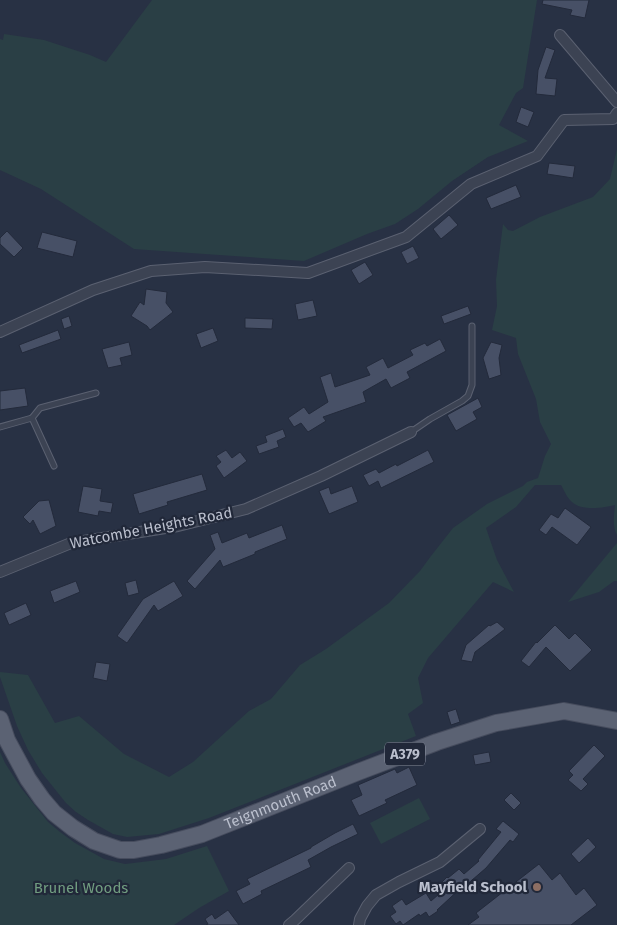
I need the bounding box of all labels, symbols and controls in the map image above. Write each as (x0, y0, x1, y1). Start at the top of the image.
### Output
street label: Watcombe Heights Road (68, 503, 234, 553)
road number: A379 (385, 742, 425, 766)
street label: Teignmouth Road (222, 772, 339, 833)
place label: Mayfield School (419, 878, 528, 896)
park label: Brunel Woods (34, 879, 128, 897)
marker: Mayfield School (531, 881, 543, 893)

